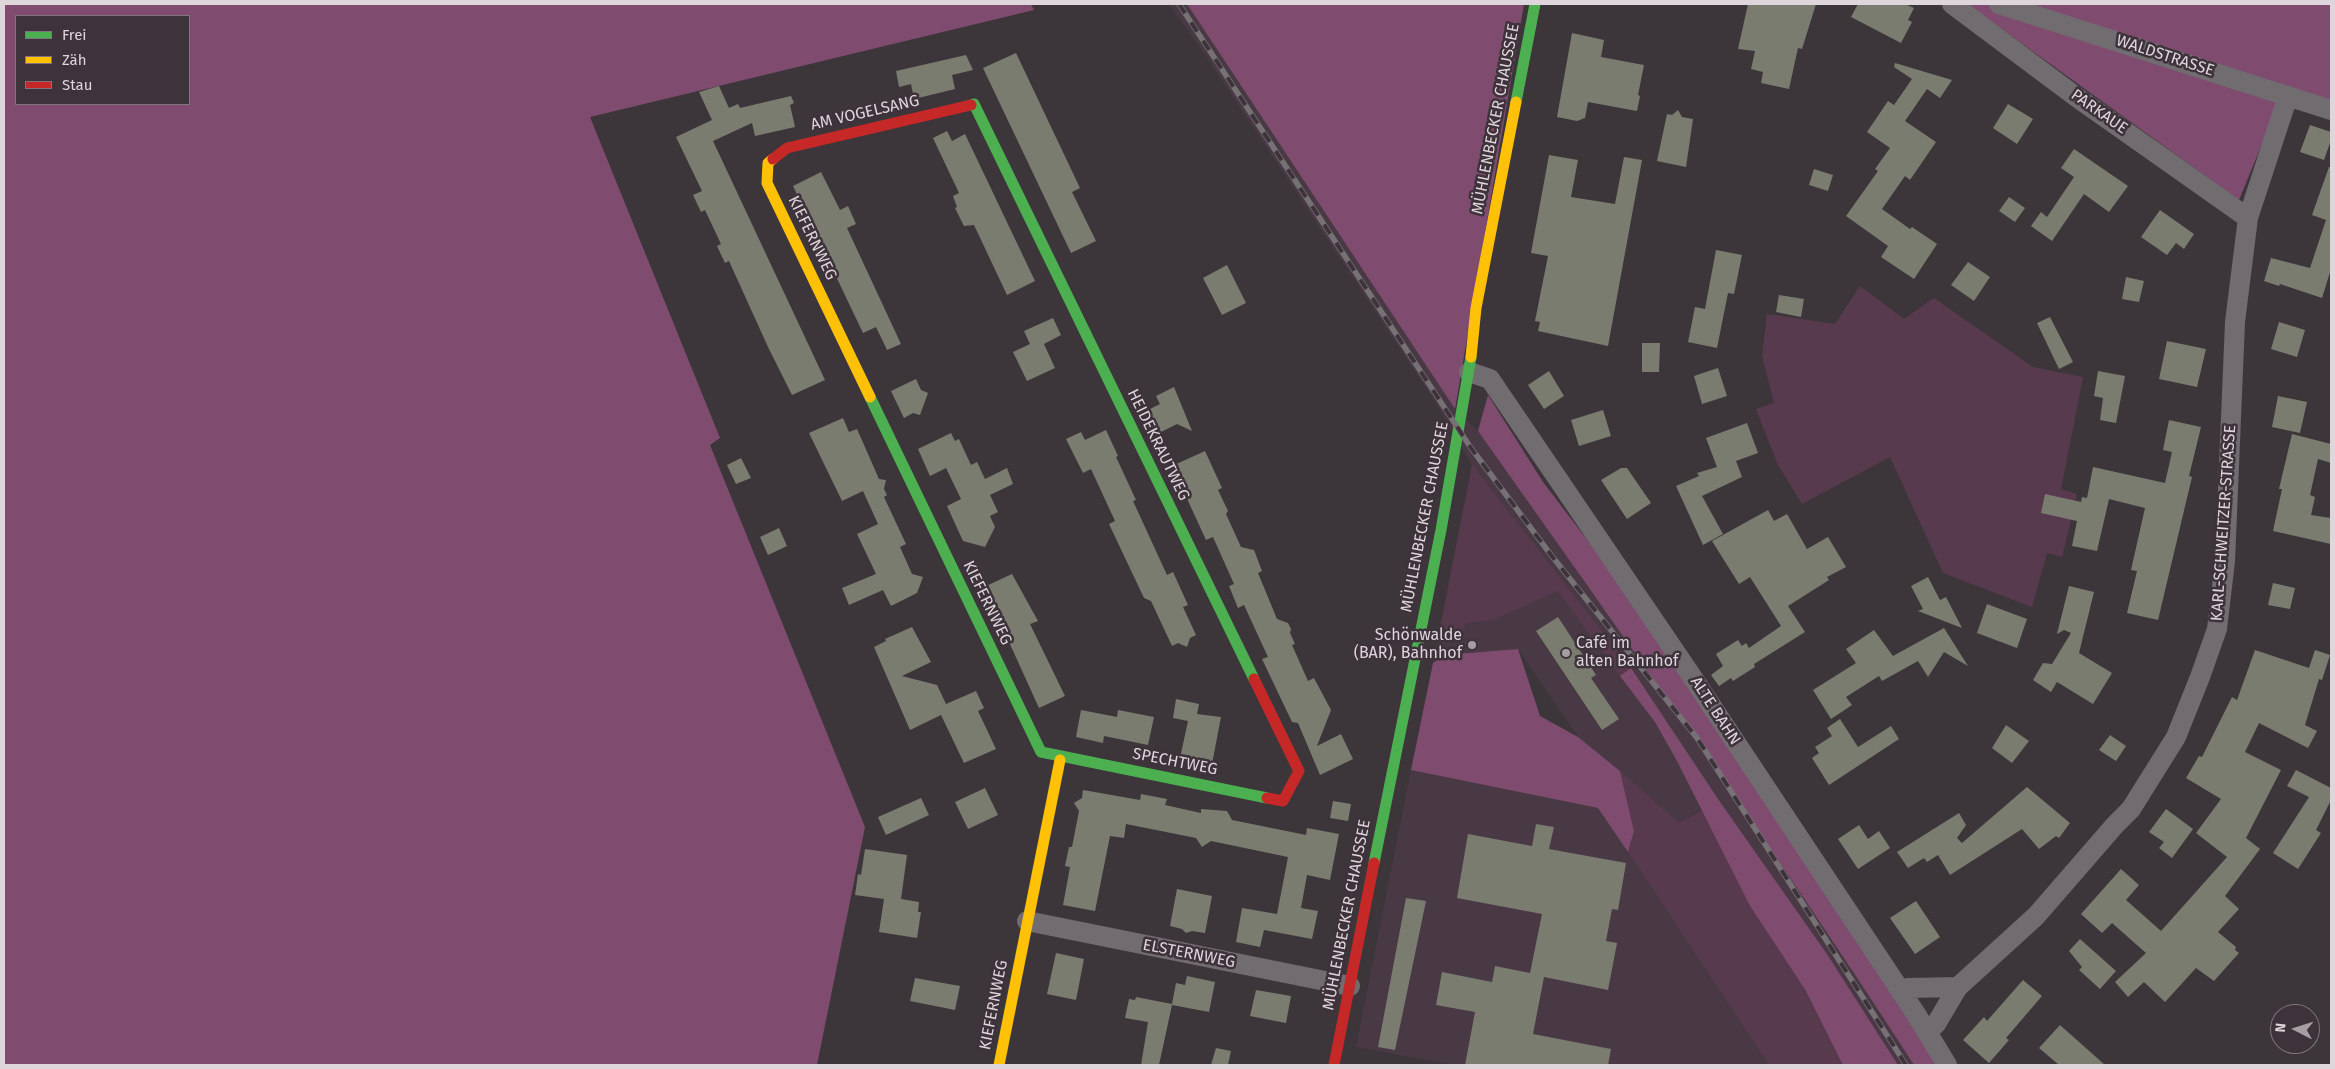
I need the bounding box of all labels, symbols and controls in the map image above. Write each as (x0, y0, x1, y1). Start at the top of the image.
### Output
legend (15, 15, 190, 105)
street label: MÜHLENBECKER CHAUSSEE (1468, 22, 1524, 216)
text: Frei (62, 26, 87, 44)
street label: WALDSTRASSE (2114, 31, 2216, 81)
text: Zäh (62, 51, 87, 69)
text: Stau (62, 76, 92, 94)
street label: PARKAUE (2067, 86, 2131, 138)
street label: AM VOGELSANG (809, 91, 921, 135)
street label: KIEFERNWEG (783, 193, 841, 283)
street label: HEIDEKRAUTWEG (1123, 386, 1193, 504)
street label: MÜHLENBECKER CHAUSSEE (1397, 420, 1453, 614)
street label: KARL-SCHWEITZER-STRASSE (2208, 424, 2240, 622)
street label: KIEFERNWEG (958, 558, 1016, 648)
place label: Schönwalde (BAR), Bahnhof (1354, 626, 1462, 664)
place label: Café im alten Bahnhof (1576, 634, 1678, 672)
marker: Schönwalde (BAR), Bahnhof (1466, 639, 1478, 651)
marker: Café im alten Bahnhof (1560, 647, 1572, 659)
street label: ALTE BAHN (1686, 673, 1744, 749)
street label: SPECHTWEG (1131, 744, 1219, 780)
street label: MÜHLENBECKER CHAUSSEE (1319, 818, 1375, 1012)
street label: ELSTERNWEG (1141, 936, 1237, 972)
street label: KIEFERNWEG (976, 958, 1012, 1052)
north arrow (2270, 1004, 2320, 1054)
text: N (2272, 1022, 2289, 1033)

